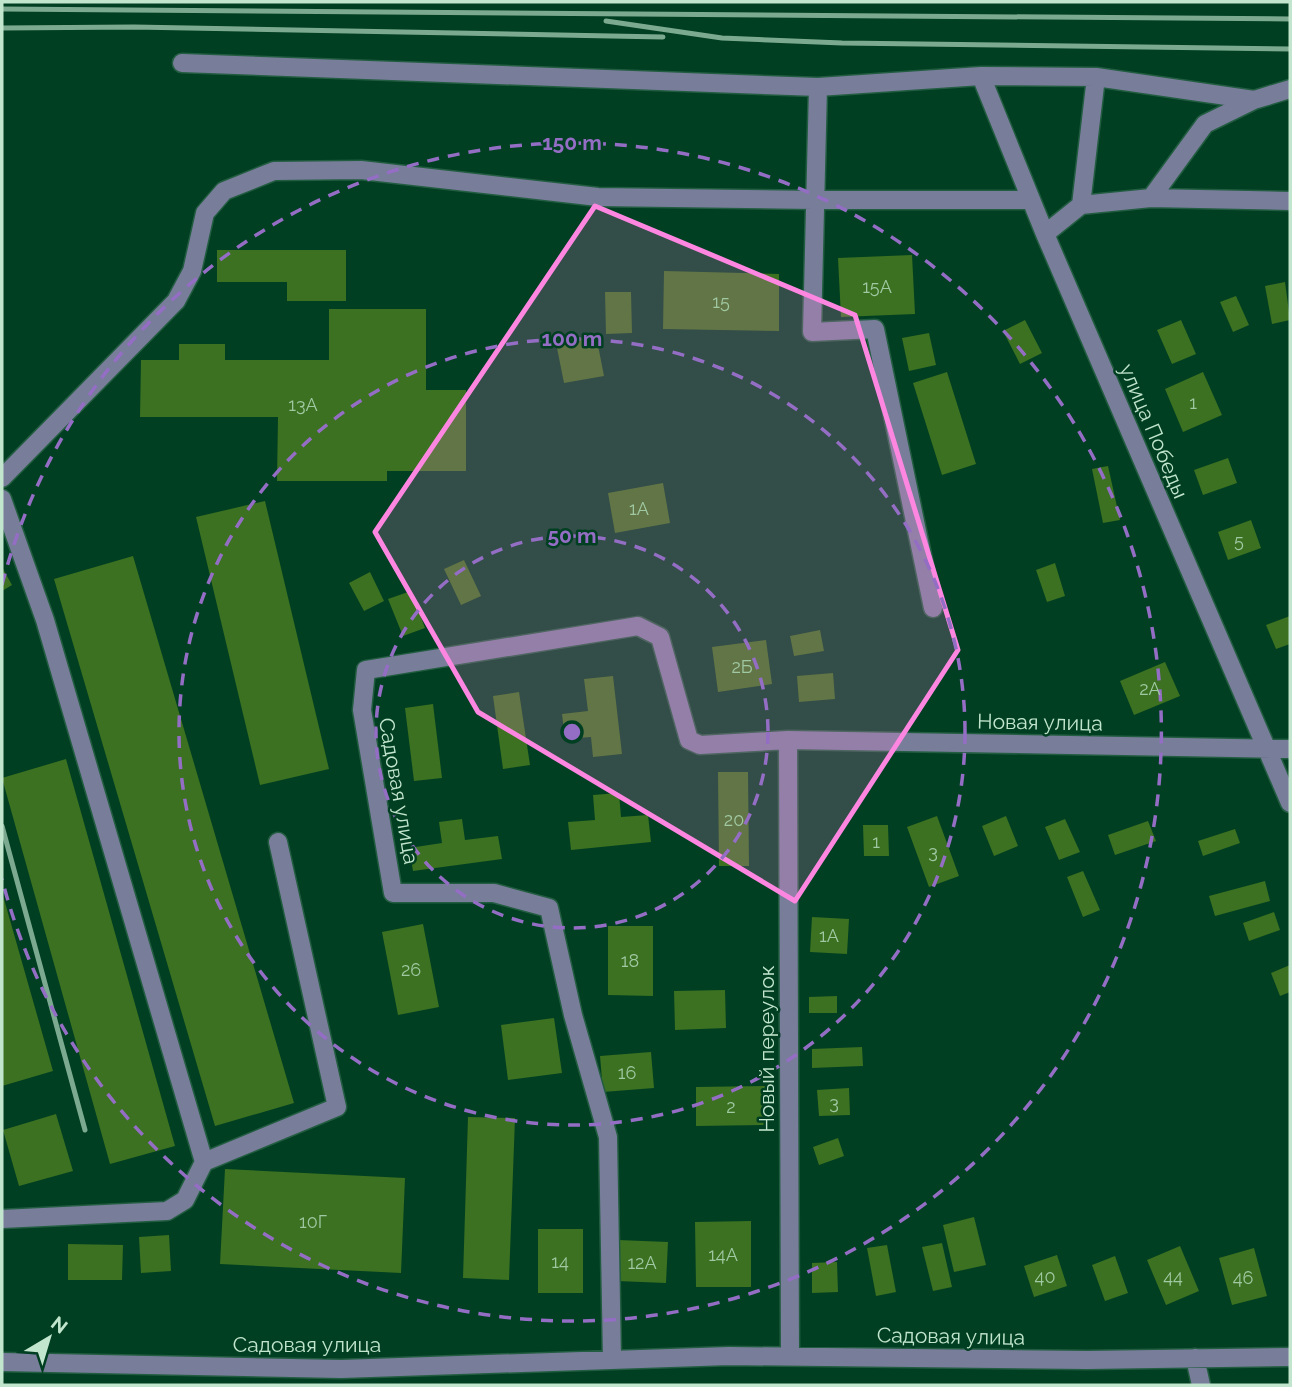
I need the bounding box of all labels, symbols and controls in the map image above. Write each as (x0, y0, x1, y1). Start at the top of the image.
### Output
text: 150 m (542, 130, 602, 155)
house number: 15А (862, 276, 892, 297)
house number: 15 (712, 291, 730, 312)
text: 100 m (542, 326, 602, 351)
street label: улица Победы (1114, 360, 1194, 502)
house number: 1 (1189, 392, 1197, 413)
house number: 13А (288, 394, 318, 415)
house number: 1А (629, 498, 649, 519)
text: 50 m (547, 523, 597, 548)
house number: 5 (1234, 530, 1244, 551)
house number: 2Б (731, 656, 753, 677)
house number: 2А (1139, 678, 1161, 699)
street label: Новая улица (977, 708, 1103, 736)
street label: Садовая улица (374, 716, 424, 866)
centre of rings (560, 720, 584, 744)
house number: 20 (724, 809, 744, 830)
house number: 1 (872, 831, 880, 852)
house number: 3 (928, 841, 938, 862)
house number: 1А (819, 925, 839, 946)
house number: 18 (621, 950, 639, 971)
house number: 26 (401, 959, 421, 980)
street label: Новый переулок (754, 965, 779, 1133)
house number: 16 (618, 1062, 636, 1083)
house number: 3 (829, 1092, 839, 1113)
house number: 2 (726, 1096, 736, 1117)
house number: 10Г (299, 1211, 327, 1232)
house number: 14А (708, 1244, 738, 1265)
house number: 14 (551, 1251, 569, 1272)
house number: 12А (627, 1252, 657, 1273)
house number: 40 (1035, 1266, 1055, 1287)
house number: 44 (1163, 1266, 1183, 1287)
house number: 46 (1233, 1267, 1253, 1288)
north arrow (14, 1303, 84, 1373)
text: N (47, 1311, 72, 1338)
street label: Садовая улица (877, 1322, 1025, 1350)
street label: Садовая улица (233, 1332, 381, 1357)

